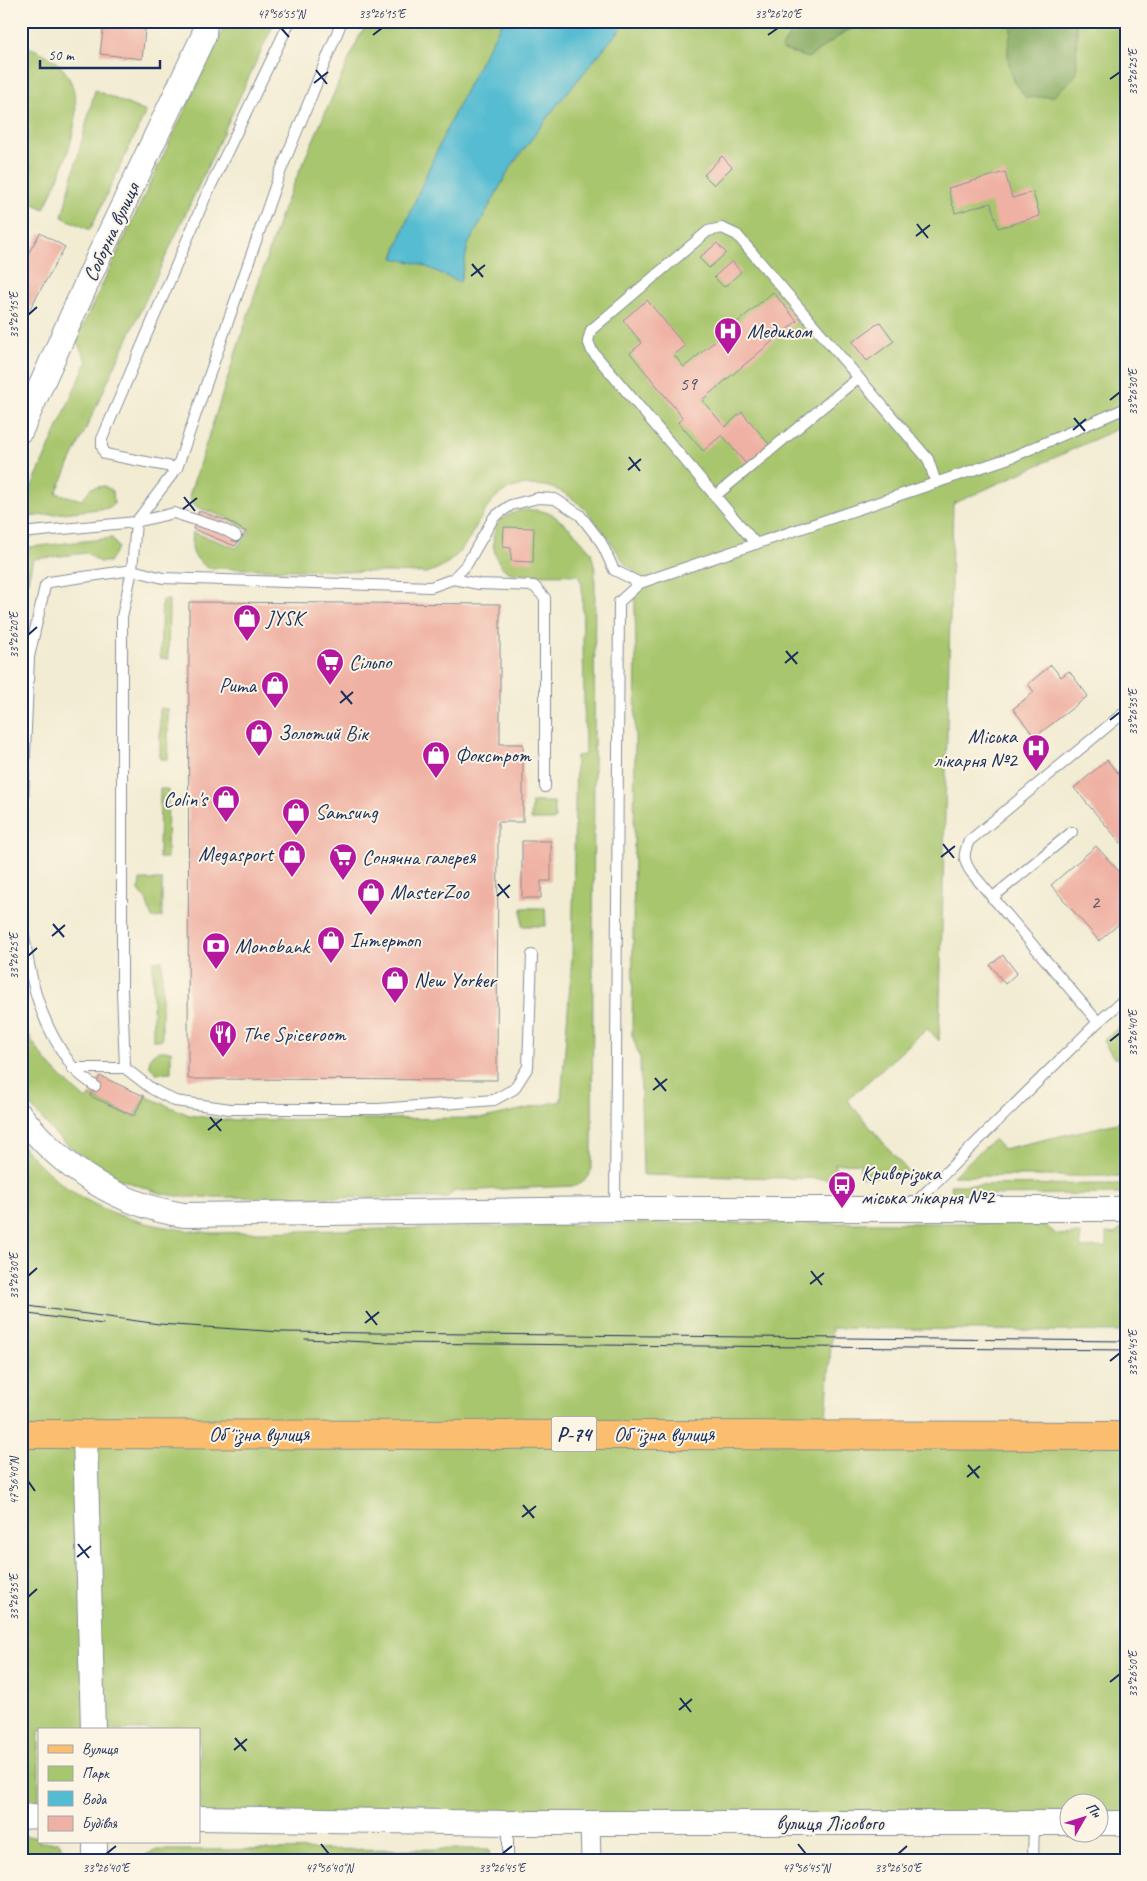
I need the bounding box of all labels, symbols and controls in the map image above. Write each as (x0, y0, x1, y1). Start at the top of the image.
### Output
text: 47°56'55"N (257, 6, 306, 22)
text: 33°26'15"E (359, 6, 407, 22)
text: 33°26'20"E (755, 6, 803, 22)
scale bar (40, 38, 160, 70)
text: 50 m (48, 46, 75, 65)
text: 33°26'25"E (1125, 47, 1141, 95)
street label: Соборна вулиця (77, 177, 146, 285)
text: 33°26'15"E (6, 290, 22, 338)
hospital icon: Медиком (713, 316, 743, 355)
place label: Медиком (747, 318, 813, 344)
text: 33°26'30"E (1125, 367, 1141, 415)
house number: 59 (679, 372, 698, 396)
shop icon: JYSK (232, 603, 262, 642)
place label: JYSK (265, 605, 308, 631)
text: 33°26'20"E (6, 610, 22, 658)
supermarket icon: Сільпо (315, 647, 345, 686)
place label: Сільпо (349, 649, 393, 675)
shop icon: Puma (260, 670, 290, 709)
place label: Puma (219, 672, 258, 698)
text: 33°26'35"E (1125, 687, 1141, 735)
shop icon: Золотий Вік (244, 718, 274, 757)
place label: Золотий Вік (278, 720, 370, 746)
place label: Міська лікарня №2 (934, 723, 1019, 773)
hospital icon: Міська лікарня №2 (1021, 733, 1051, 772)
shop icon: Фокстрот (421, 740, 451, 779)
place label: Фокстрот (455, 742, 532, 768)
shop icon: Colin's (211, 784, 241, 823)
place label: Colin's (163, 786, 209, 812)
shop icon: Samsung (281, 797, 311, 836)
place label: Samsung (315, 799, 379, 825)
shop icon: Megasport (277, 839, 307, 878)
place label: Megasport (198, 841, 275, 867)
supermarket icon: Сонячна галерея (328, 842, 358, 881)
place label: Сонячна галерея (362, 844, 477, 870)
shop icon: MasterZoo (356, 877, 386, 916)
place label: MasterZoo (390, 879, 470, 905)
house number: 2 (1091, 890, 1101, 914)
shop icon: Інтертоп (316, 925, 346, 964)
place label: Інтертоп (350, 927, 421, 953)
text: 33°26'25"E (6, 931, 22, 979)
bank icon: Monobank (201, 931, 231, 970)
place label: Monobank (235, 933, 312, 959)
shop icon: New Yorker (380, 965, 410, 1004)
place label: New Yorker (414, 967, 498, 993)
text: 33°26'40"E (1125, 1008, 1141, 1056)
restaurant icon: The Spiceroom (208, 1019, 238, 1058)
place label: The Spiceroom (242, 1021, 347, 1047)
place label: Криворізька міська лікарня №2 (861, 1160, 996, 1210)
bus stop icon: Криворізька міська лікарня №2 (827, 1170, 857, 1209)
text: 33°26'30"E (6, 1251, 22, 1299)
text: 33°26'45"E (1125, 1328, 1141, 1376)
road number: Р-74 (552, 1416, 596, 1452)
street label: Обʼїзна вулиця (209, 1421, 311, 1448)
street label: Обʼїзна вулиця (614, 1421, 716, 1448)
text: 47°56'40"N (6, 1456, 22, 1505)
text: 33°26'35"E (6, 1572, 22, 1620)
text: 33°26'50"E (1125, 1649, 1141, 1697)
legend (38, 1728, 200, 1844)
text: Вулиця (82, 1740, 119, 1759)
text: Парк (82, 1764, 110, 1783)
text: Вода (82, 1790, 107, 1809)
north arrow (1060, 1794, 1110, 1844)
text: Пн (1082, 1799, 1105, 1822)
street label: вулиця Лісового (776, 1810, 885, 1836)
text: Будівля (82, 1814, 117, 1833)
text: 33°26'40"E (83, 1860, 131, 1876)
text: 47°56'40"N (305, 1860, 354, 1876)
text: 33°26'45"E (479, 1860, 527, 1876)
text: 47°56'45"N (782, 1860, 831, 1876)
text: 33°26'50"E (875, 1860, 923, 1876)

